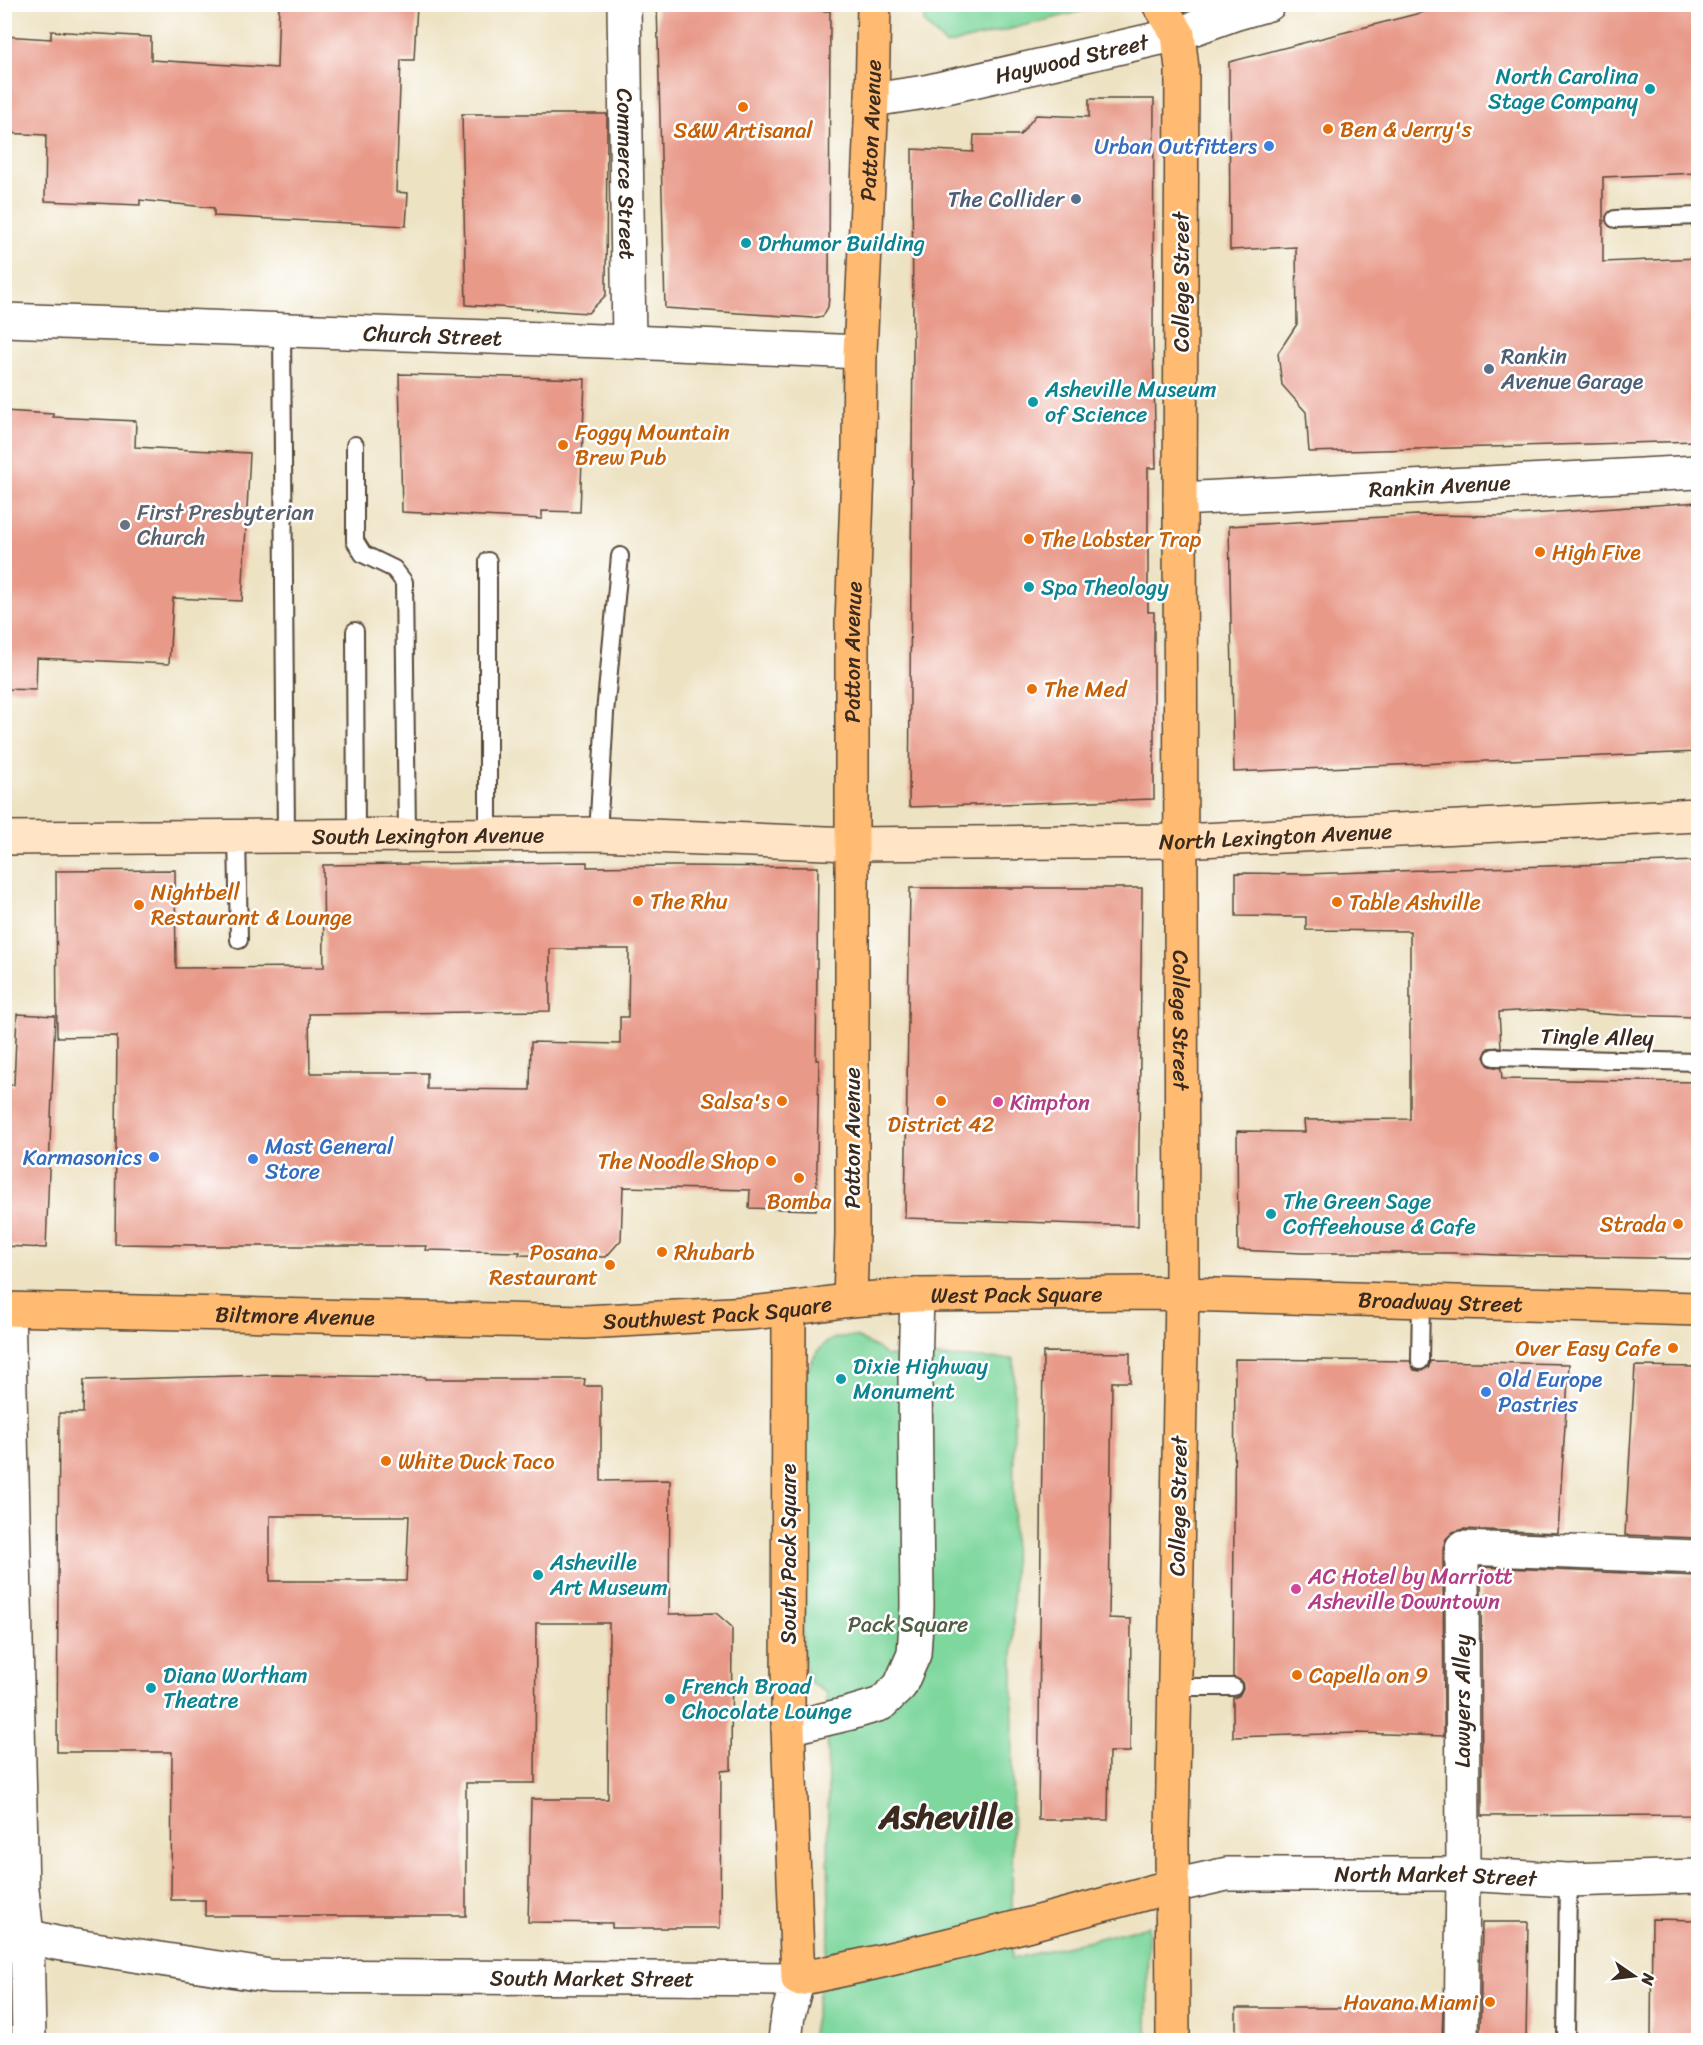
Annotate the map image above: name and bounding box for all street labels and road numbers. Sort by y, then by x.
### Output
street label: Haywood Street [991,22,1153,95]
street label: Patton Avenue [848,59,892,202]
street label: Commerce Street [606,88,647,260]
street label: College Street [1162,211,1201,352]
street label: Church Street [363,313,503,357]
street label: Rankin Avenue [1368,462,1512,509]
street label: Patton Avenue [833,580,873,723]
street label: North Lexington Avenue [1159,811,1393,861]
street label: South Lexington Avenue [311,815,545,855]
street label: College Street [1162,950,1201,1092]
street label: Tingle Alley [1540,1017,1655,1057]
street label: Patton Avenue [833,1067,872,1209]
street label: West Pack Square [930,1274,1103,1314]
street label: Broadway Street [1357,1280,1524,1323]
street label: Southwest Pack Square [602,1283,835,1340]
street label: Biltmore Avenue [215,1294,376,1337]
street label: College Street [1157,1434,1199,1576]
street label: South Pack Square [769,1463,808,1644]
street label: Lawyers Alley [1443,1634,1482,1768]
street label: North Market Street [1335,1855,1539,1898]
street label: South Market Street [490,1958,694,1998]

